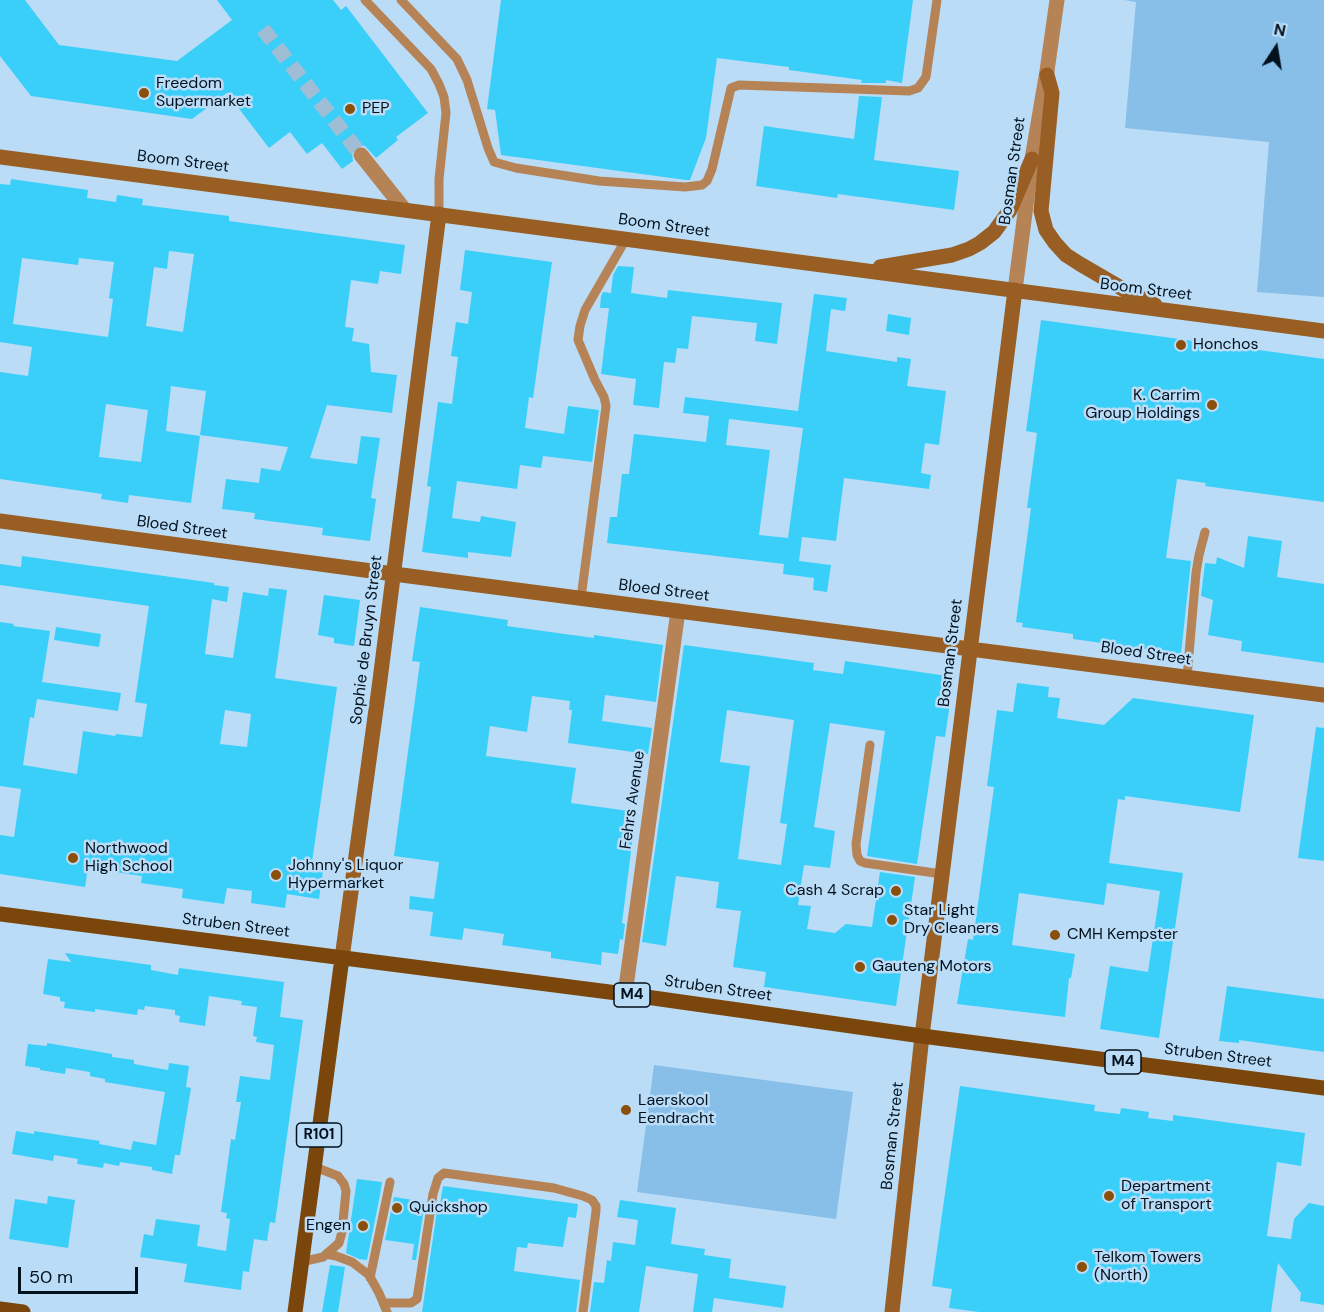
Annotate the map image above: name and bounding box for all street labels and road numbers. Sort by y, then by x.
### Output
street label: Bosman Street [996,116,1030,226]
street label: Boom Street [136,147,230,177]
street label: Boom Street [617,210,711,242]
street label: Boom Street [1099,275,1193,305]
street label: Bloed Street [135,512,229,544]
street label: Sophie de Bruyn Street [347,554,387,726]
street label: Bloed Street [617,576,711,606]
street label: Bosman Street [935,598,967,708]
street label: Bloed Street [1099,638,1193,670]
street label: Fehrs Avenue [617,750,649,850]
street label: Struben Street [181,910,291,942]
street label: Struben Street [663,972,773,1006]
road number: M4 [614,983,650,1007]
street label: Struben Street [1163,1040,1273,1072]
road number: M4 [1105,1050,1141,1074]
street label: Bosman Street [878,1081,908,1191]
road number: R101 [296,1123,342,1147]

